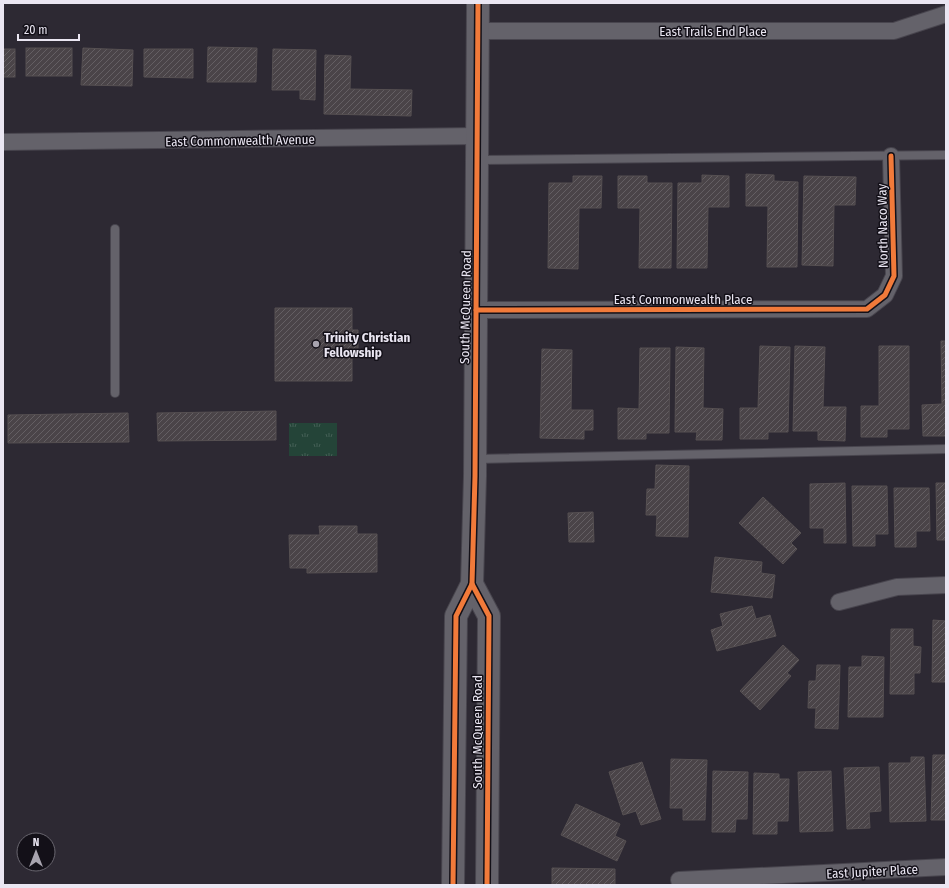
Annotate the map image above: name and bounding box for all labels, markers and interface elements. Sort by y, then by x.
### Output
scale bar [18,16,79,42]
text: 20 m [24,23,48,37]
street label: East Trails End Place [659,24,767,39]
street label: East Commonwealth Avenue [165,132,315,149]
street label: North Naco Way [874,184,891,268]
street label: South McQueen Road [457,250,474,364]
street label: East Commonwealth Place [614,292,752,307]
place label: Trinity Christian Fellowship [324,330,410,360]
marker: Trinity Christian Fellowship [311,339,321,349]
street label: South McQueen Road [470,675,485,789]
north arrow [16,832,56,872]
text: N [33,836,39,849]
street label: East Jupiter Place [826,862,918,881]

